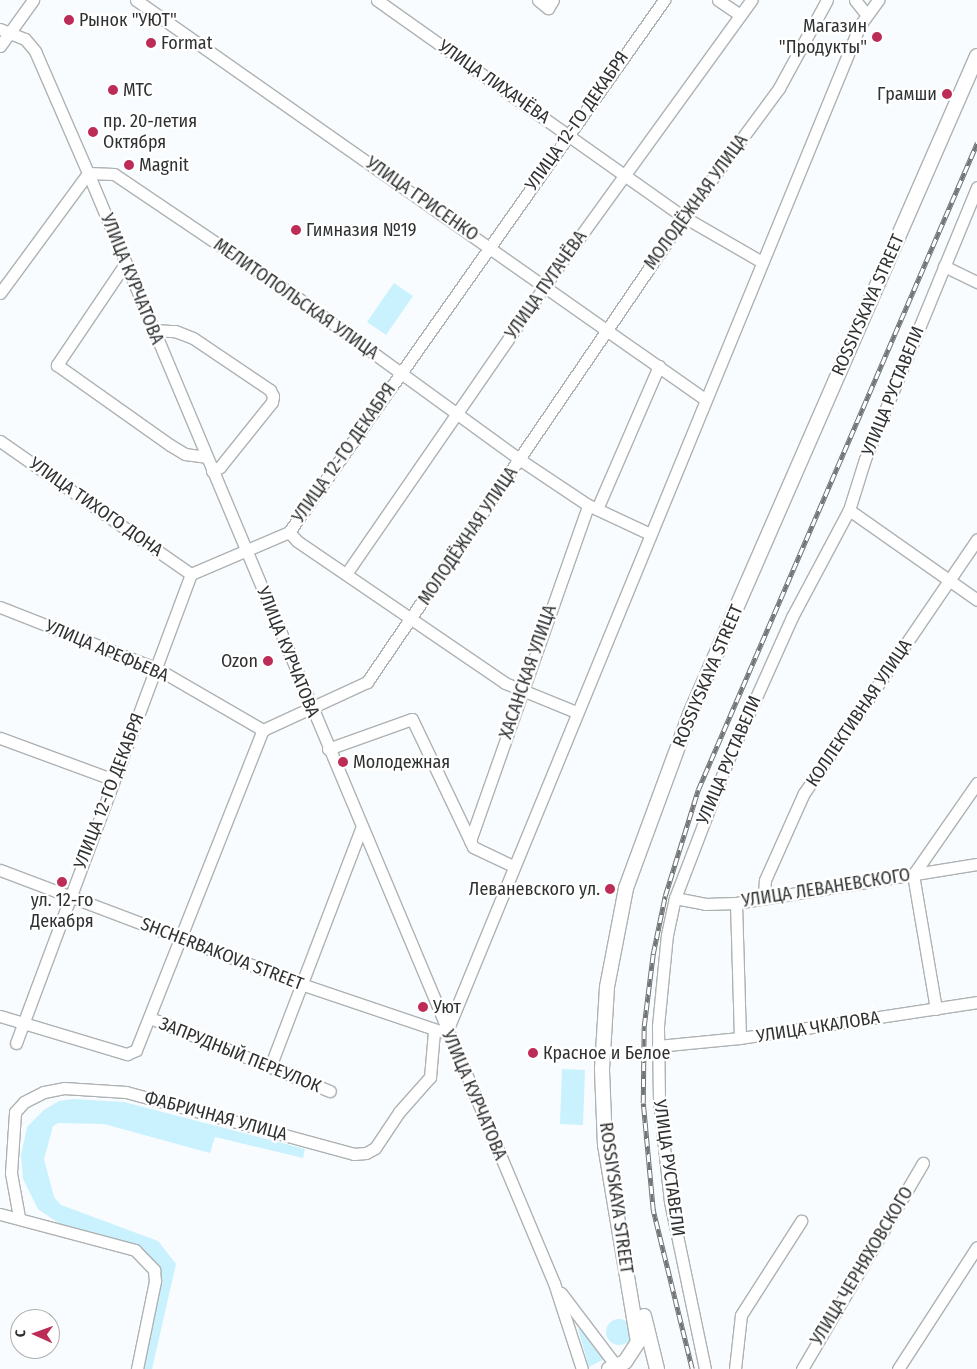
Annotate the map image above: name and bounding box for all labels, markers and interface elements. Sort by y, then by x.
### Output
place label: Рынок "УЮТ" [79,9,177,31]
marker: Рынок "УЮТ" [63,14,75,26]
place label: Магазин "Продукты" [779,16,867,58]
marker: Магазин "Продукты" [871,31,883,43]
place label: Format [161,32,213,54]
street label: УЛИЦА ЛИХАЧЁВА [434,36,554,128]
marker: Format [145,37,157,49]
street label: УЛИЦА 12-ГО ДЕКАБРЯ [521,47,633,195]
place label: МТС [123,79,152,101]
place label: Грамши [877,83,937,105]
marker: МТС [107,84,119,96]
marker: Грамши [941,88,953,100]
place label: пр. 20-летия Октября [103,111,197,154]
marker: пр. 20-летия Октября [87,126,99,138]
street label: МОЛОДЁЖНАЯ УЛИЦА [640,130,752,274]
street label: УЛИЦА ГРИСЕНКО [362,152,482,246]
place label: Magnit [139,154,189,176]
marker: Magnit [123,159,135,171]
street label: УЛИЦА КУРЧАТОВА [96,211,168,347]
place label: Гимназия №19 [306,219,417,241]
marker: Гимназия №19 [290,224,302,236]
street label: УЛИЦА ПУГАЧЁВА [501,227,591,343]
street label: ROSSIYSKAYA STREET [827,231,909,379]
street label: МЕЛИТОПОЛЬСКАЯ УЛИЦА [210,234,382,364]
street label: УЛИЦА РУСТАВЕЛИ [857,323,929,459]
street label: УЛИЦА 12-ГО ДЕКАБРЯ [288,379,400,527]
street label: УЛИЦА ТИХОГО ДОНА [25,453,167,561]
street label: МОЛОДЁЖНАЯ УЛИЦА [414,463,522,609]
street label: УЛИЦА КУРЧАТОВА [252,584,324,720]
street label: ХАСАНСКАЯ УЛИЦА [495,602,561,742]
street label: ROSSIYSKAYA STREET [668,602,748,750]
street label: УЛИЦА АРЕФЬЕВА [42,615,172,687]
street label: КОЛЛЕКТИВНАЯ УЛИЦА [802,635,916,791]
place label: Ozon [221,650,258,672]
marker: Ozon [262,655,274,667]
street label: УЛИЦА РУСТАВЕЛИ [692,692,766,828]
street label: УЛИЦА 12-ГО ДЕКАБРЯ [69,710,149,872]
place label: Молодежная [353,751,450,773]
marker: Молодежная [337,756,349,768]
street label: УЛИЦА ЛЕВАНЕВСКОГО [740,864,912,912]
marker: ул. 12-го Декабря [56,876,68,888]
place label: Леваневского ул. [469,878,600,900]
marker: Леваневского ул. [604,883,616,895]
place label: ул. 12-го Декабря [30,890,94,932]
street label: SHCHERBAKOVA STREET [138,913,306,995]
place label: Уют [433,996,461,1018]
marker: Уют [417,1001,429,1013]
street label: УЛИЦА ЧКАЛОВА [755,1007,881,1047]
street label: ЗАПРУДНЫЙ ПЕРЕУЛОК [156,1013,324,1097]
street label: УЛИЦА КУРЧАТОВА [437,1027,511,1163]
place label: Красное и Белое [543,1042,670,1064]
marker: Красное и Белое [527,1047,539,1059]
street label: ФАБРИЧНАЯ УЛИЦА [142,1087,290,1145]
street label: УЛИЦА РУСТАВЕЛИ [649,1098,689,1238]
street label: ROSSIYSKAYA STREET [595,1121,637,1275]
street label: УЛИЦА ЧЕРНЯХОВСКОГО [806,1183,918,1349]
north arrow [10,1309,60,1359]
text: С [12,1330,29,1337]

